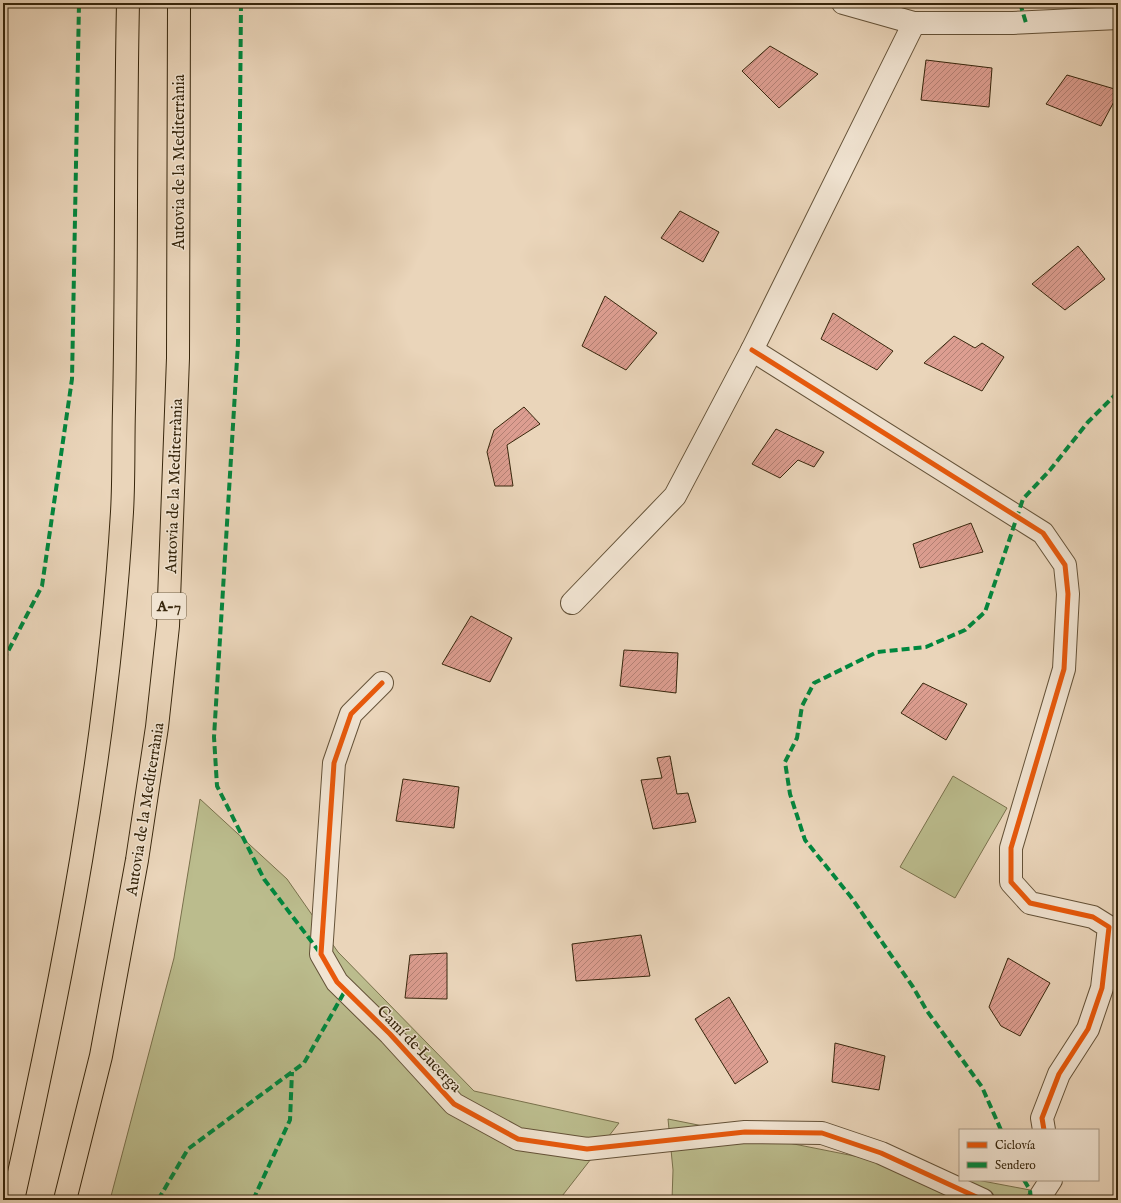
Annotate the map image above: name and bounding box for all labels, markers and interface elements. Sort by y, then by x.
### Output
street label: Autovia de la Mediterrània [170,74,190,251]
street label: Autovia de la Mediterrània [162,398,188,575]
road number: A-7 [152,593,186,619]
street label: Autovia de la Mediterrània [122,721,170,898]
street label: Camí de Lucerga [372,1002,465,1097]
legend [959,1129,1099,1181]
text: Ciclovía [995,1138,1036,1153]
text: Sendero [995,1158,1036,1173]

